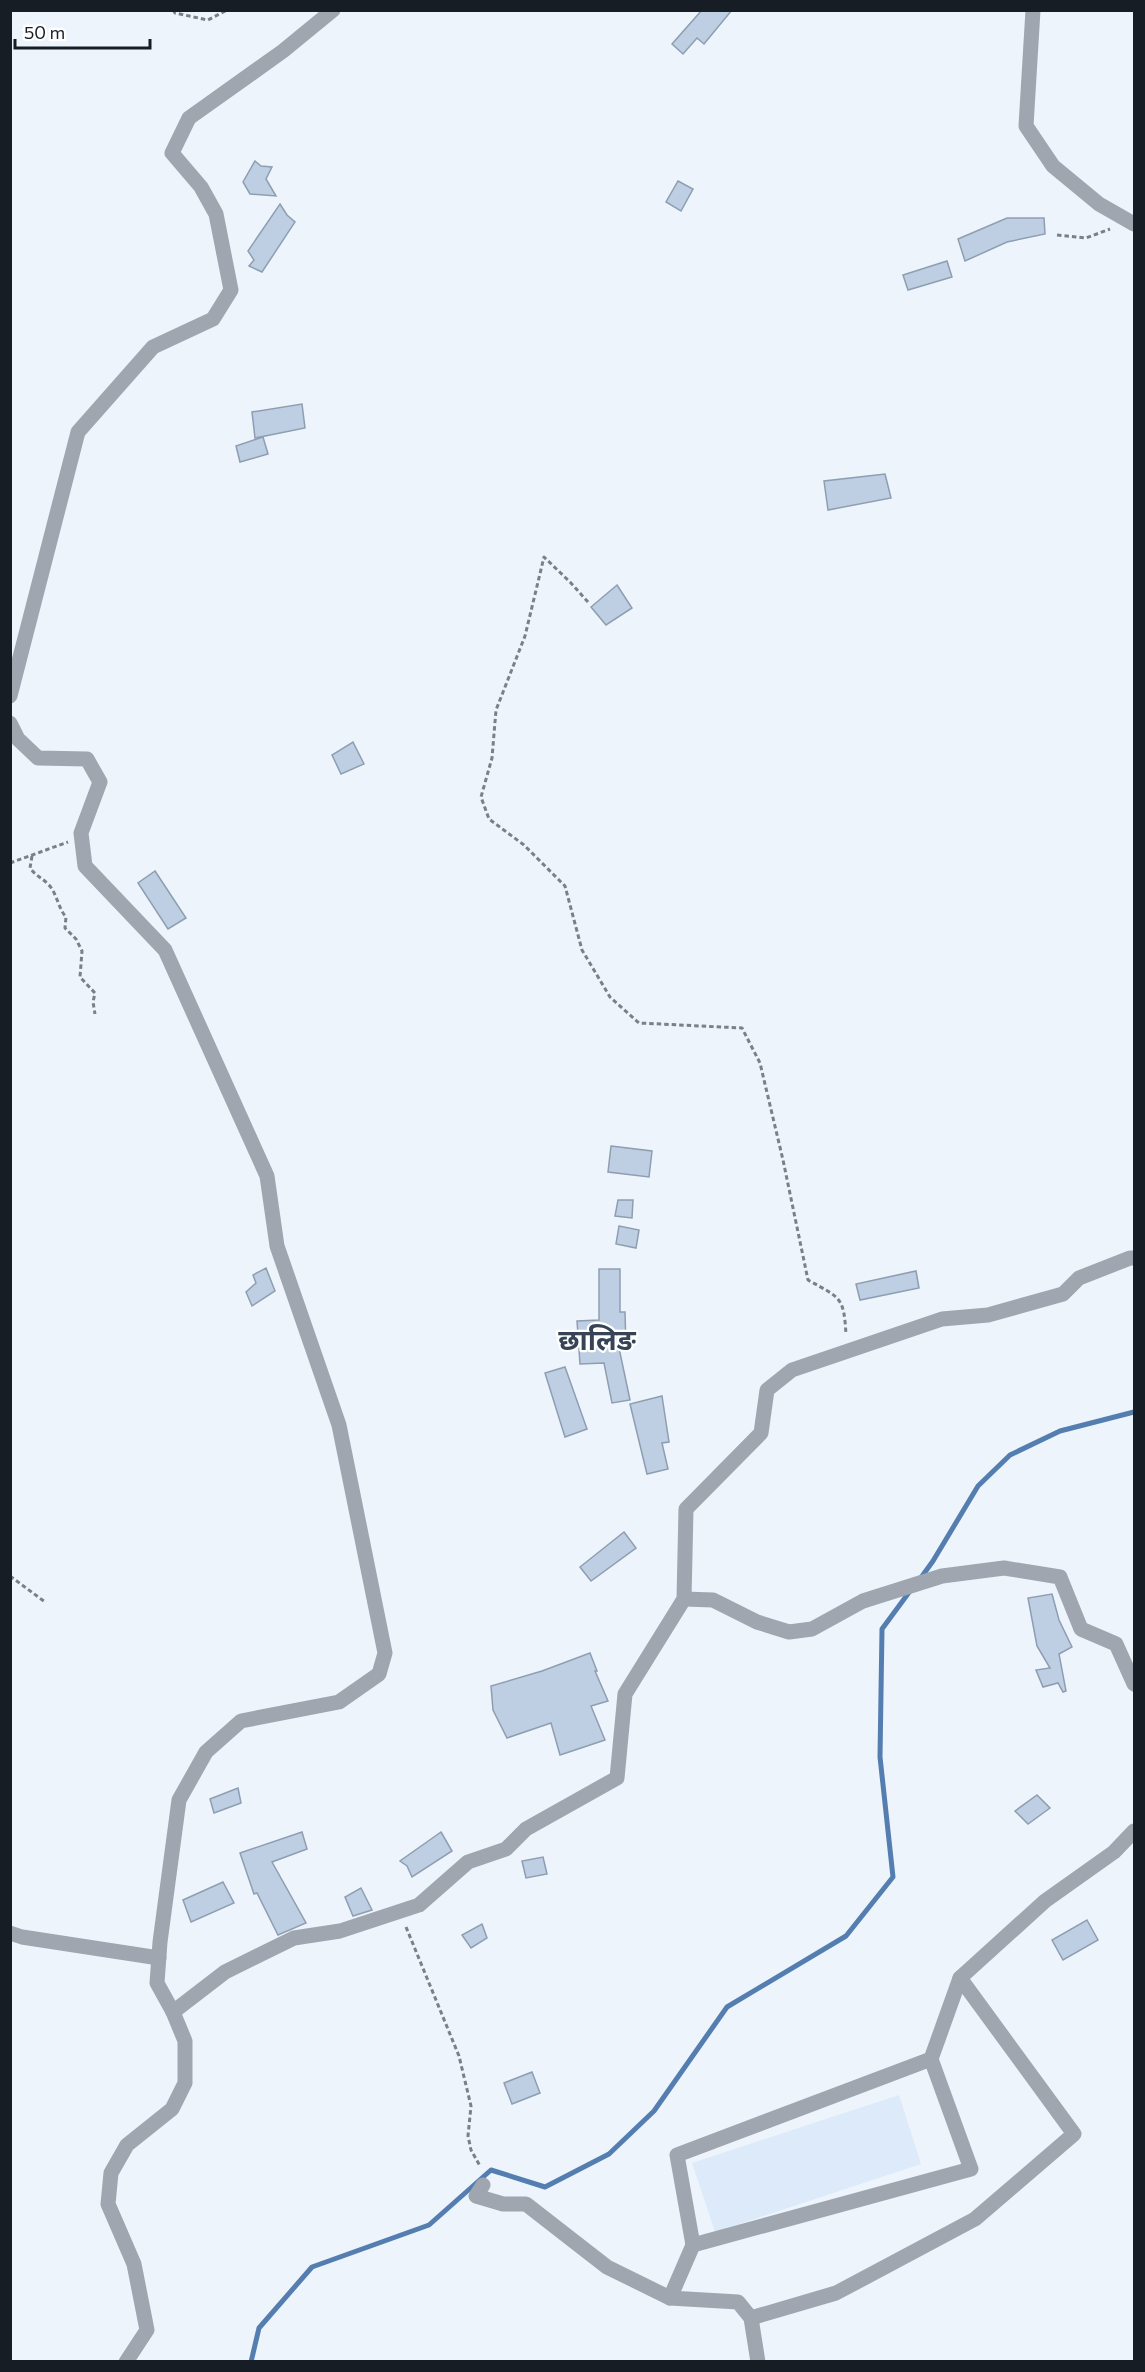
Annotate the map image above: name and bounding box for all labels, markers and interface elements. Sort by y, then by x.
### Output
scale bar [15,12,150,50]
text: 50 m [24,21,65,43]
district label: छालिङ [558,1322,637,1356]

